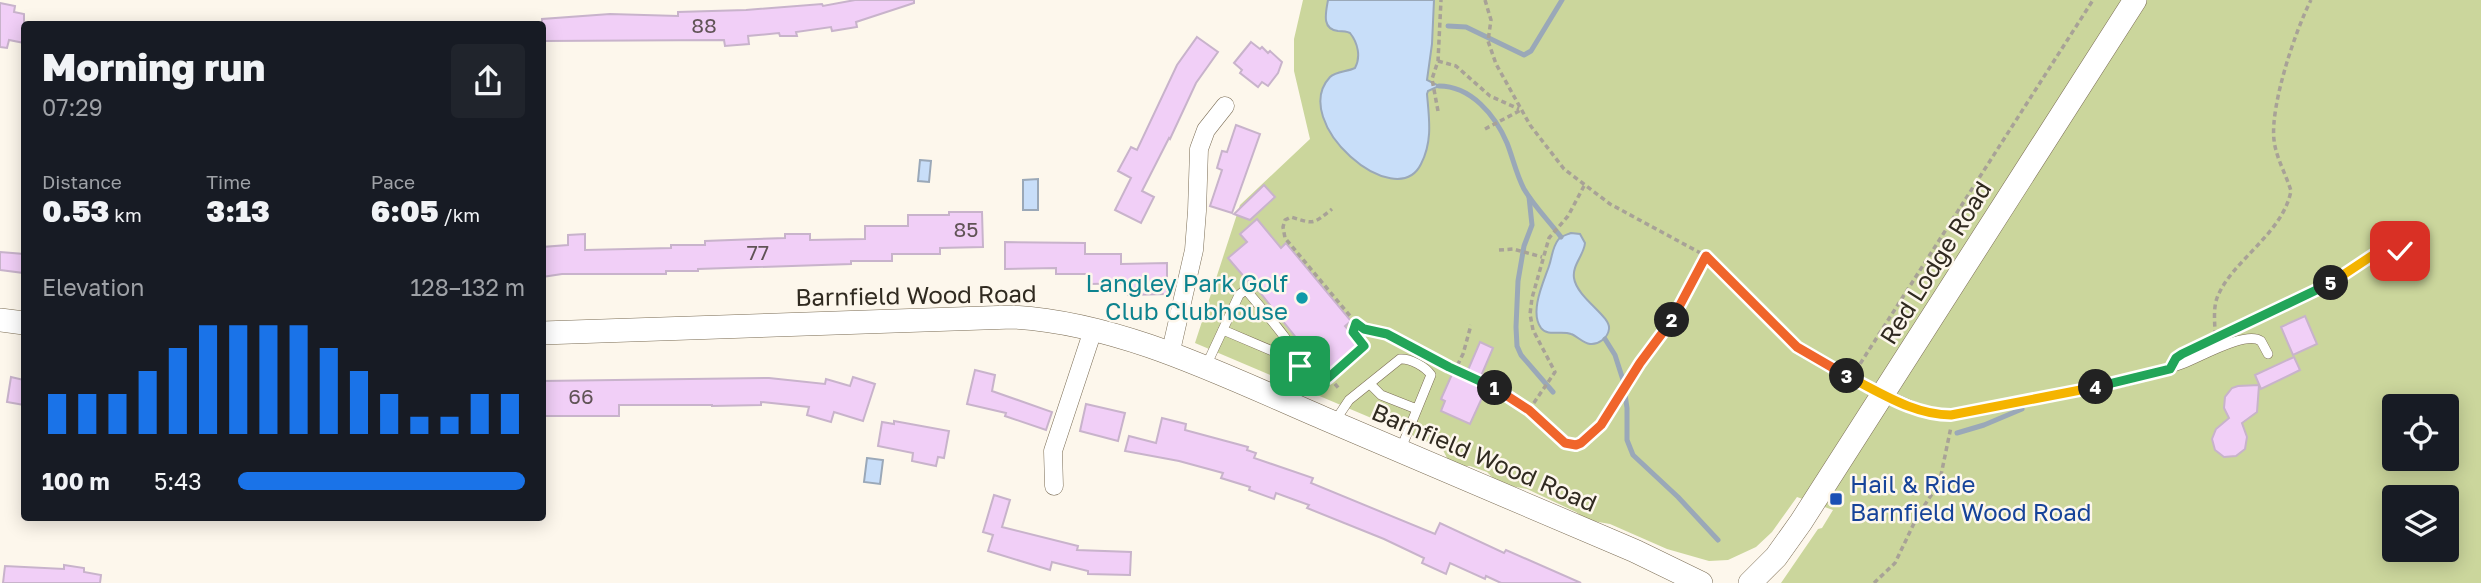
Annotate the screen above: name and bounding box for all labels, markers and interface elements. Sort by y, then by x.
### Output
house number: 88 [691,12,717,38]
text: Morning run [42,44,265,89]
button: share [451,44,525,118]
text: 07:29 [42,93,103,121]
text: Distance [42,170,122,193]
text: Time [206,170,251,193]
text: Pace [371,170,415,193]
street label: Red Lodge Road [1873,175,1997,349]
text: 0.53 [42,193,110,229]
text: 3:13 [206,193,270,229]
text: 6:05 [371,193,439,229]
text: km [110,203,142,226]
text: /km [439,203,480,226]
house number: 85 [954,216,979,242]
pin [2370,221,2430,281]
icon: check [2381,232,2419,270]
house number: 77 [747,239,769,265]
pin: 5 [2314,266,2348,300]
place label: Langley Park Golf Club Clubhouse [1085,268,1288,325]
text: 5 [2325,271,2336,294]
text: Elevation [42,273,144,301]
text: 128–132 m [410,273,525,301]
street label: Barnfield Wood Road [795,278,1037,311]
marker: Langley Park Golf Club Clubhouse [1294,290,1310,306]
pin: 2 [1654,302,1690,338]
text: 2 [1666,308,1677,331]
pin [1270,336,1330,396]
icon: arrive [1281,347,1319,385]
pin: 3 [1829,358,1864,394]
text: 3 [1841,364,1852,387]
pin: 1 [1478,370,1512,406]
pin: 4 [2078,370,2114,404]
text: 4 [2090,375,2101,398]
text: 1 [1490,376,1499,399]
house number: 66 [568,383,594,409]
map controls [2382,394,2459,562]
button: locate [2382,394,2459,471]
street label: Barnfield Wood Road [1368,396,1601,517]
text: 100 m [42,467,110,495]
text: 5:43 [154,467,202,495]
place label: Hail & Ride Barnfield Wood Road [1850,469,2092,526]
button: layers [2382,485,2459,562]
marker: Hail & Ride Barnfield Wood Road [1828,491,1844,507]

